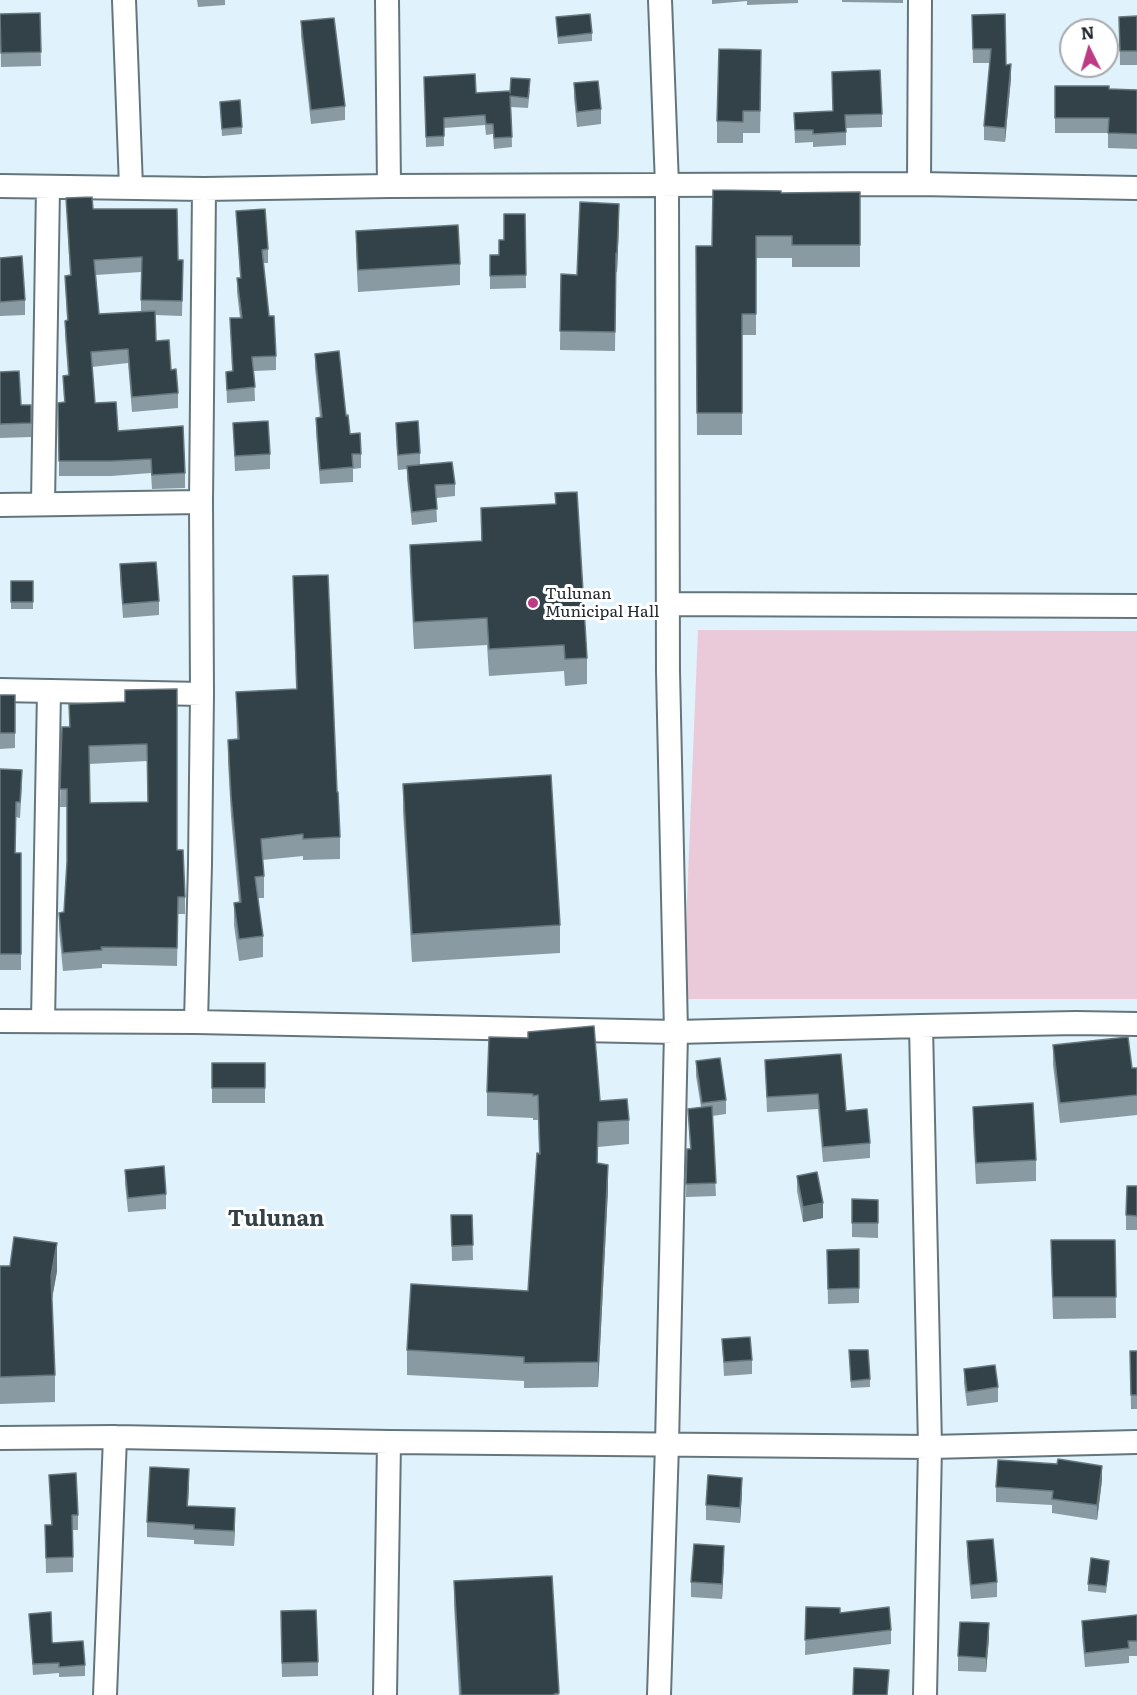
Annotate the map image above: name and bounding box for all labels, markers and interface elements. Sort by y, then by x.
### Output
north arrow [1059,18,1119,78]
text: N [1080,20,1095,45]
place label: Tulunan Municipal Hall [545,584,659,622]
marker: Tulunan Municipal Hall [526,596,540,610]
district label: Tulunan [228,1207,324,1233]

